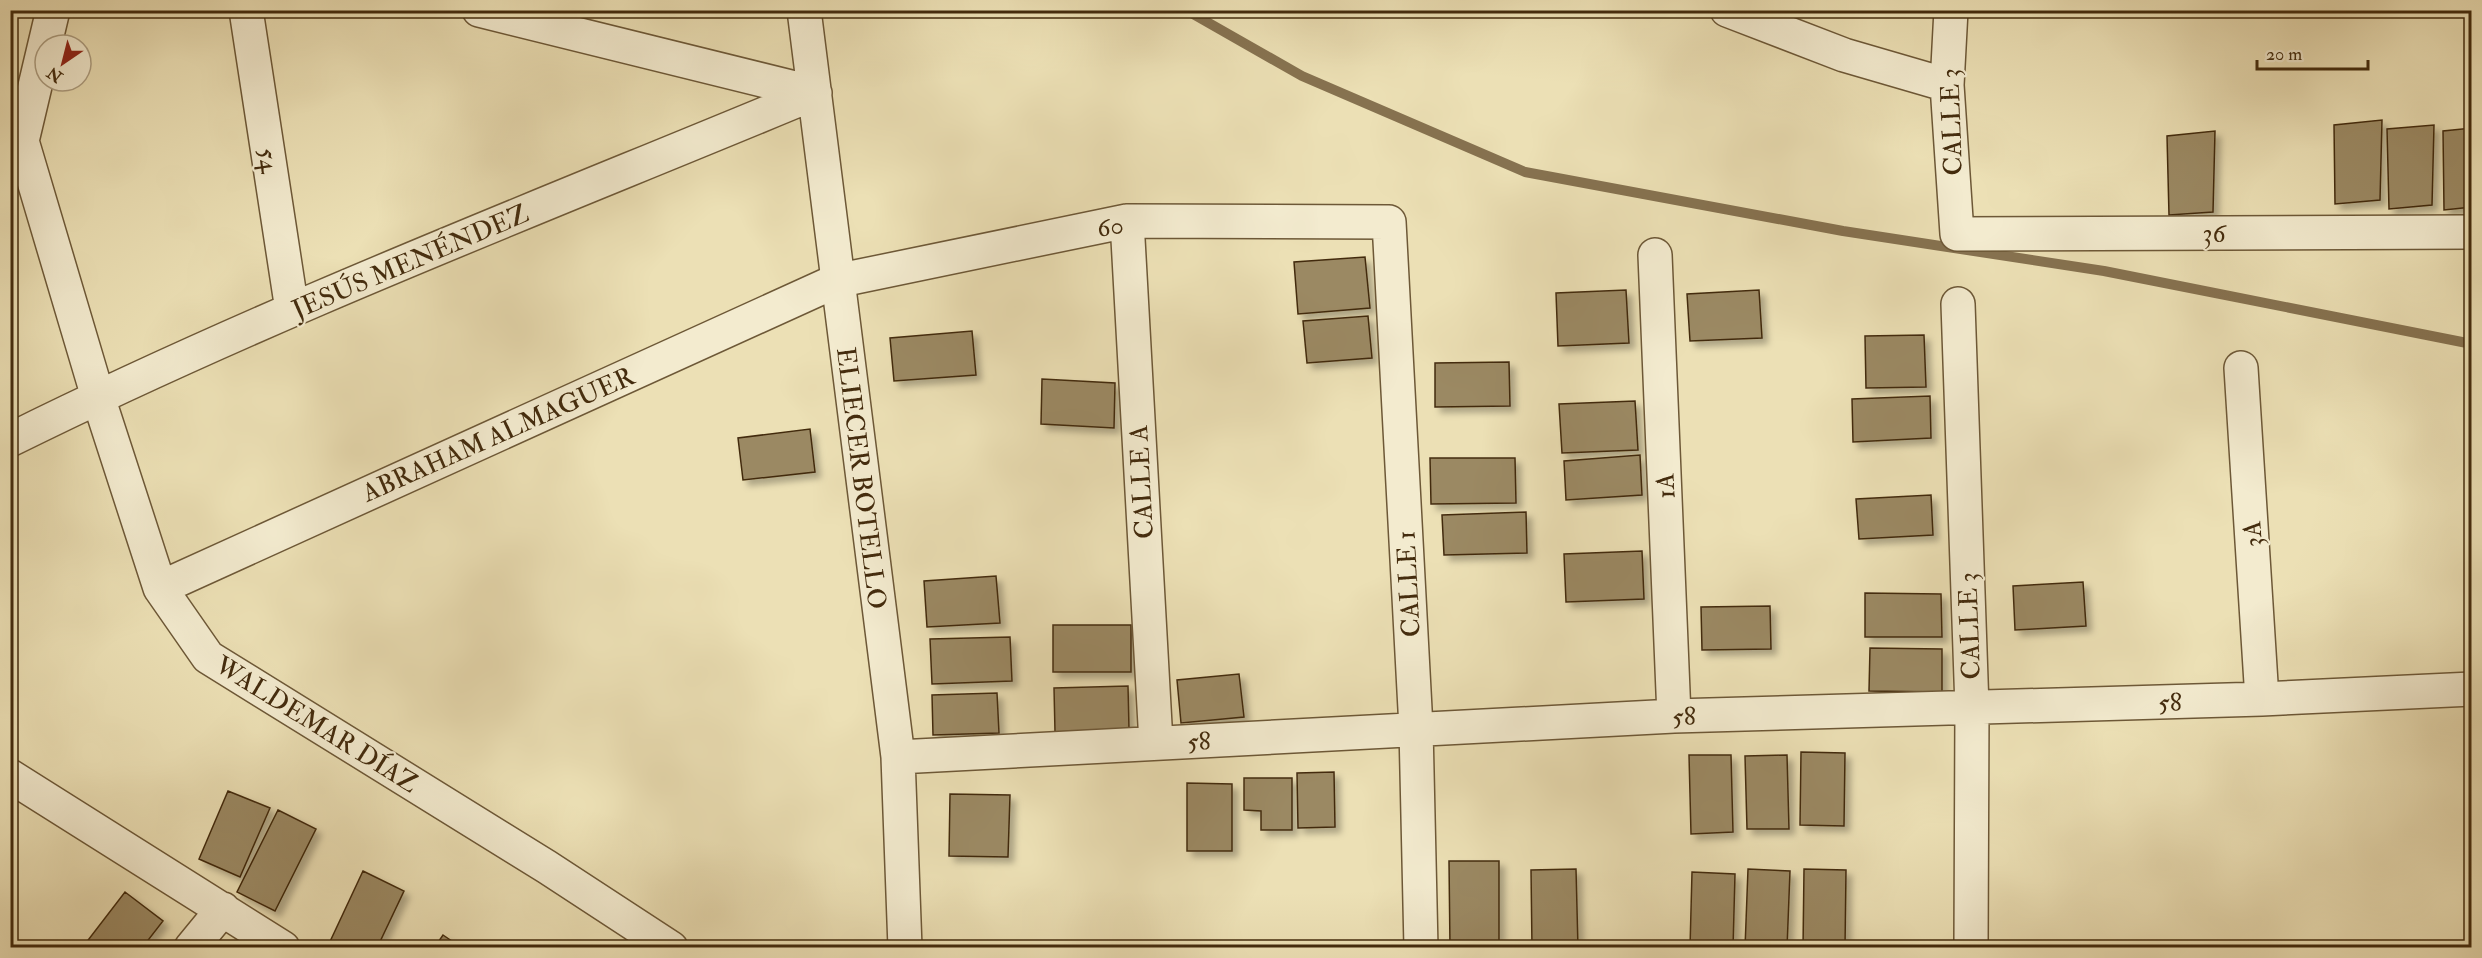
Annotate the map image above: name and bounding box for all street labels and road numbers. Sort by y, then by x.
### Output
street label: CALLE 3 [1934,68,1970,176]
street label: 54 [250,145,286,176]
street label: JESÚS MENÉNDEZ [286,196,533,327]
street label: 60 [1094,209,1126,245]
street label: 36 [2202,218,2227,250]
street label: ELIECER BOTELLO [829,345,893,611]
street label: ABRAHAM ALMAGUER [356,360,641,510]
street label: CALLE A [1123,424,1161,540]
street label: 1A [1650,472,1682,499]
street label: 3A [2236,519,2270,548]
street label: CALLE 1 [1390,530,1428,638]
street label: CALLE 3 [1952,572,1988,680]
street label: WALDEMAR DÍAZ [208,647,425,800]
street label: 58 [2158,687,2182,719]
street label: 58 [1672,701,1696,733]
street label: 58 [1186,725,1212,759]

